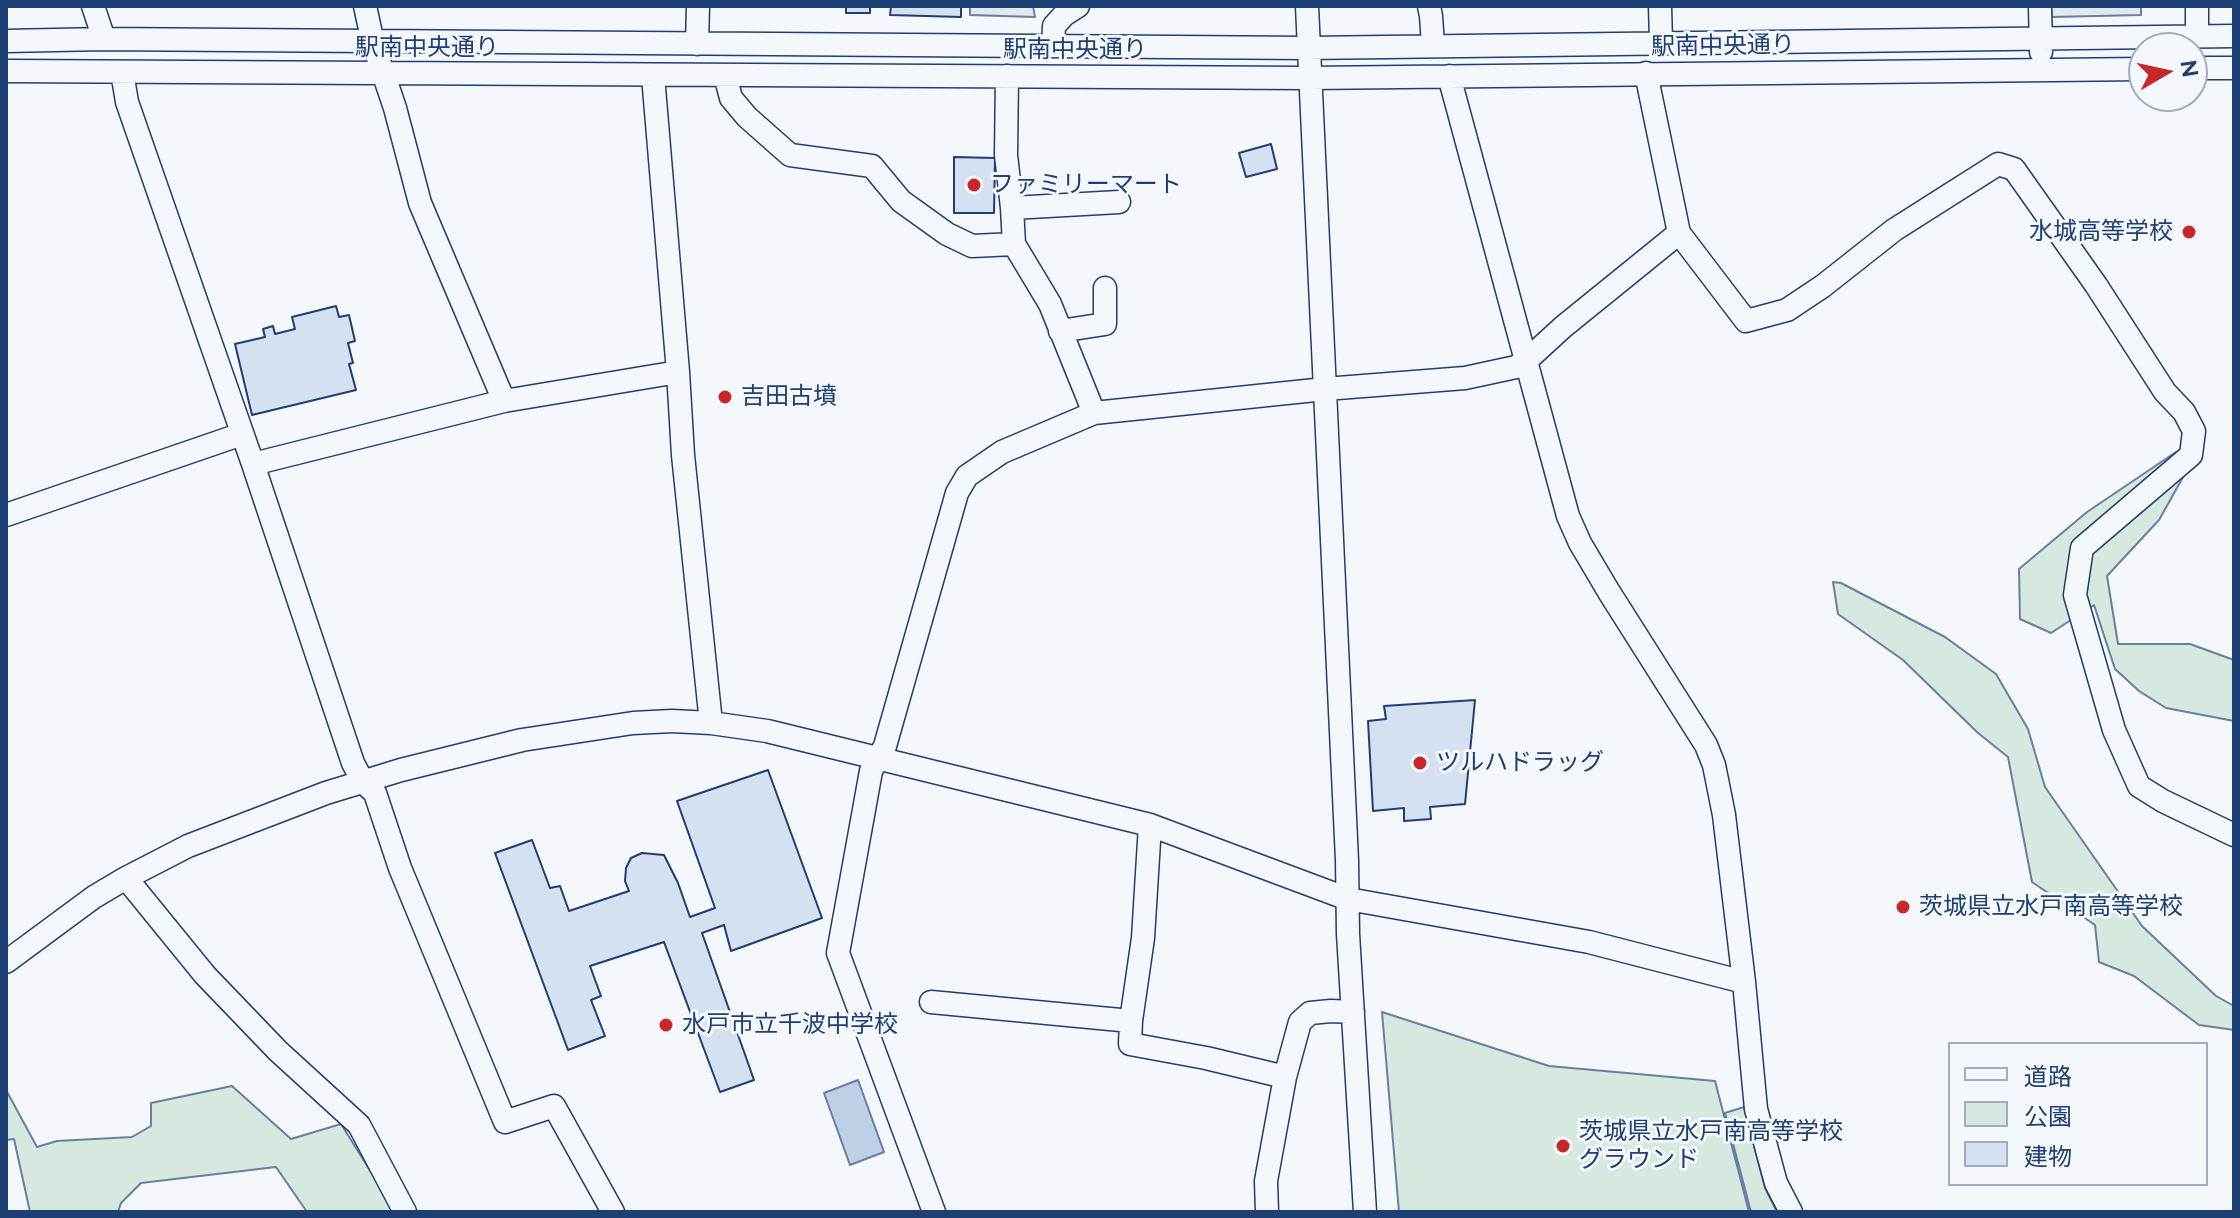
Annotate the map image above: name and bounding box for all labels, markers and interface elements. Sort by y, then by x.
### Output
street label: 駅南中央通り [1651,30,1795,62]
north arrow [2128,32,2208,112]
street label: 駅南中央通り [355,34,499,62]
street label: 駅南中央通り [1003,36,1147,64]
text: N [2176,58,2204,79]
place label: ファミリーマート [990,171,1182,199]
marker: ファミリーマート [965,176,983,194]
place label: 水城高等学校 [2029,218,2173,246]
marker: 水城高等学校 [2180,223,2198,241]
place label: 吉田古墳 [741,383,837,411]
marker: 吉田古墳 [716,388,734,406]
place label: ツルハドラッグ [1436,749,1604,777]
marker: ツルハドラッグ [1411,754,1429,772]
place label: 茨城県立水戸南高等学校 [1919,893,2183,921]
marker: 茨城県立水戸南高等学校 [1894,898,1912,916]
place label: 水戸市立千波中学校 [682,1011,898,1039]
marker: 水戸市立千波中学校 [657,1016,675,1034]
legend [1948,1042,2208,1186]
text: 道路 [2024,1062,2072,1091]
text: 公園 [2024,1102,2072,1131]
place label: 茨城県立水戸南高等学校 グラウンド [1579,1118,1843,1174]
marker: 茨城県立水戸南高等学校 グラウンド [1554,1137,1572,1155]
text: 建物 [2024,1142,2072,1171]

